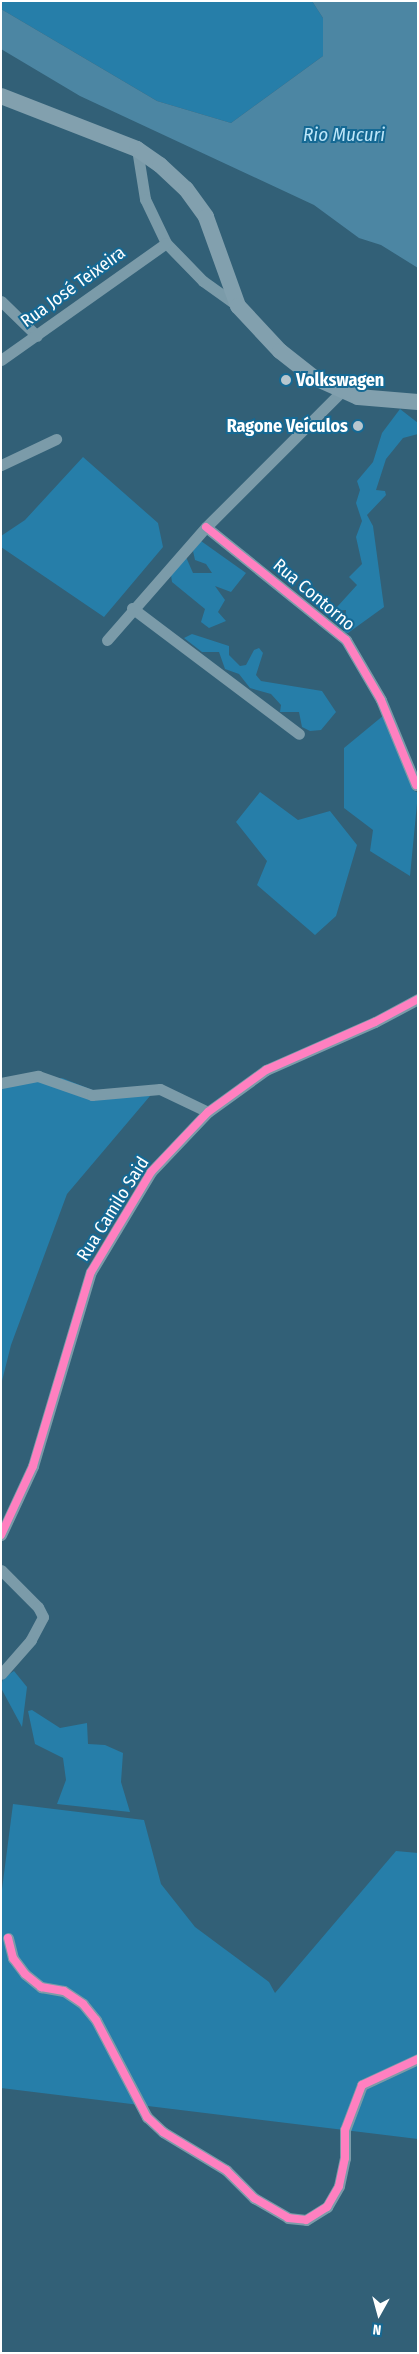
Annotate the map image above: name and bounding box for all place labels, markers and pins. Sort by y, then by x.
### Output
place label: Volkswagen [296,369,384,391]
marker: Volkswagen [280,374,292,386]
place label: Ragone Veículos [227,415,348,437]
marker: Ragone Veículos [352,420,364,432]

